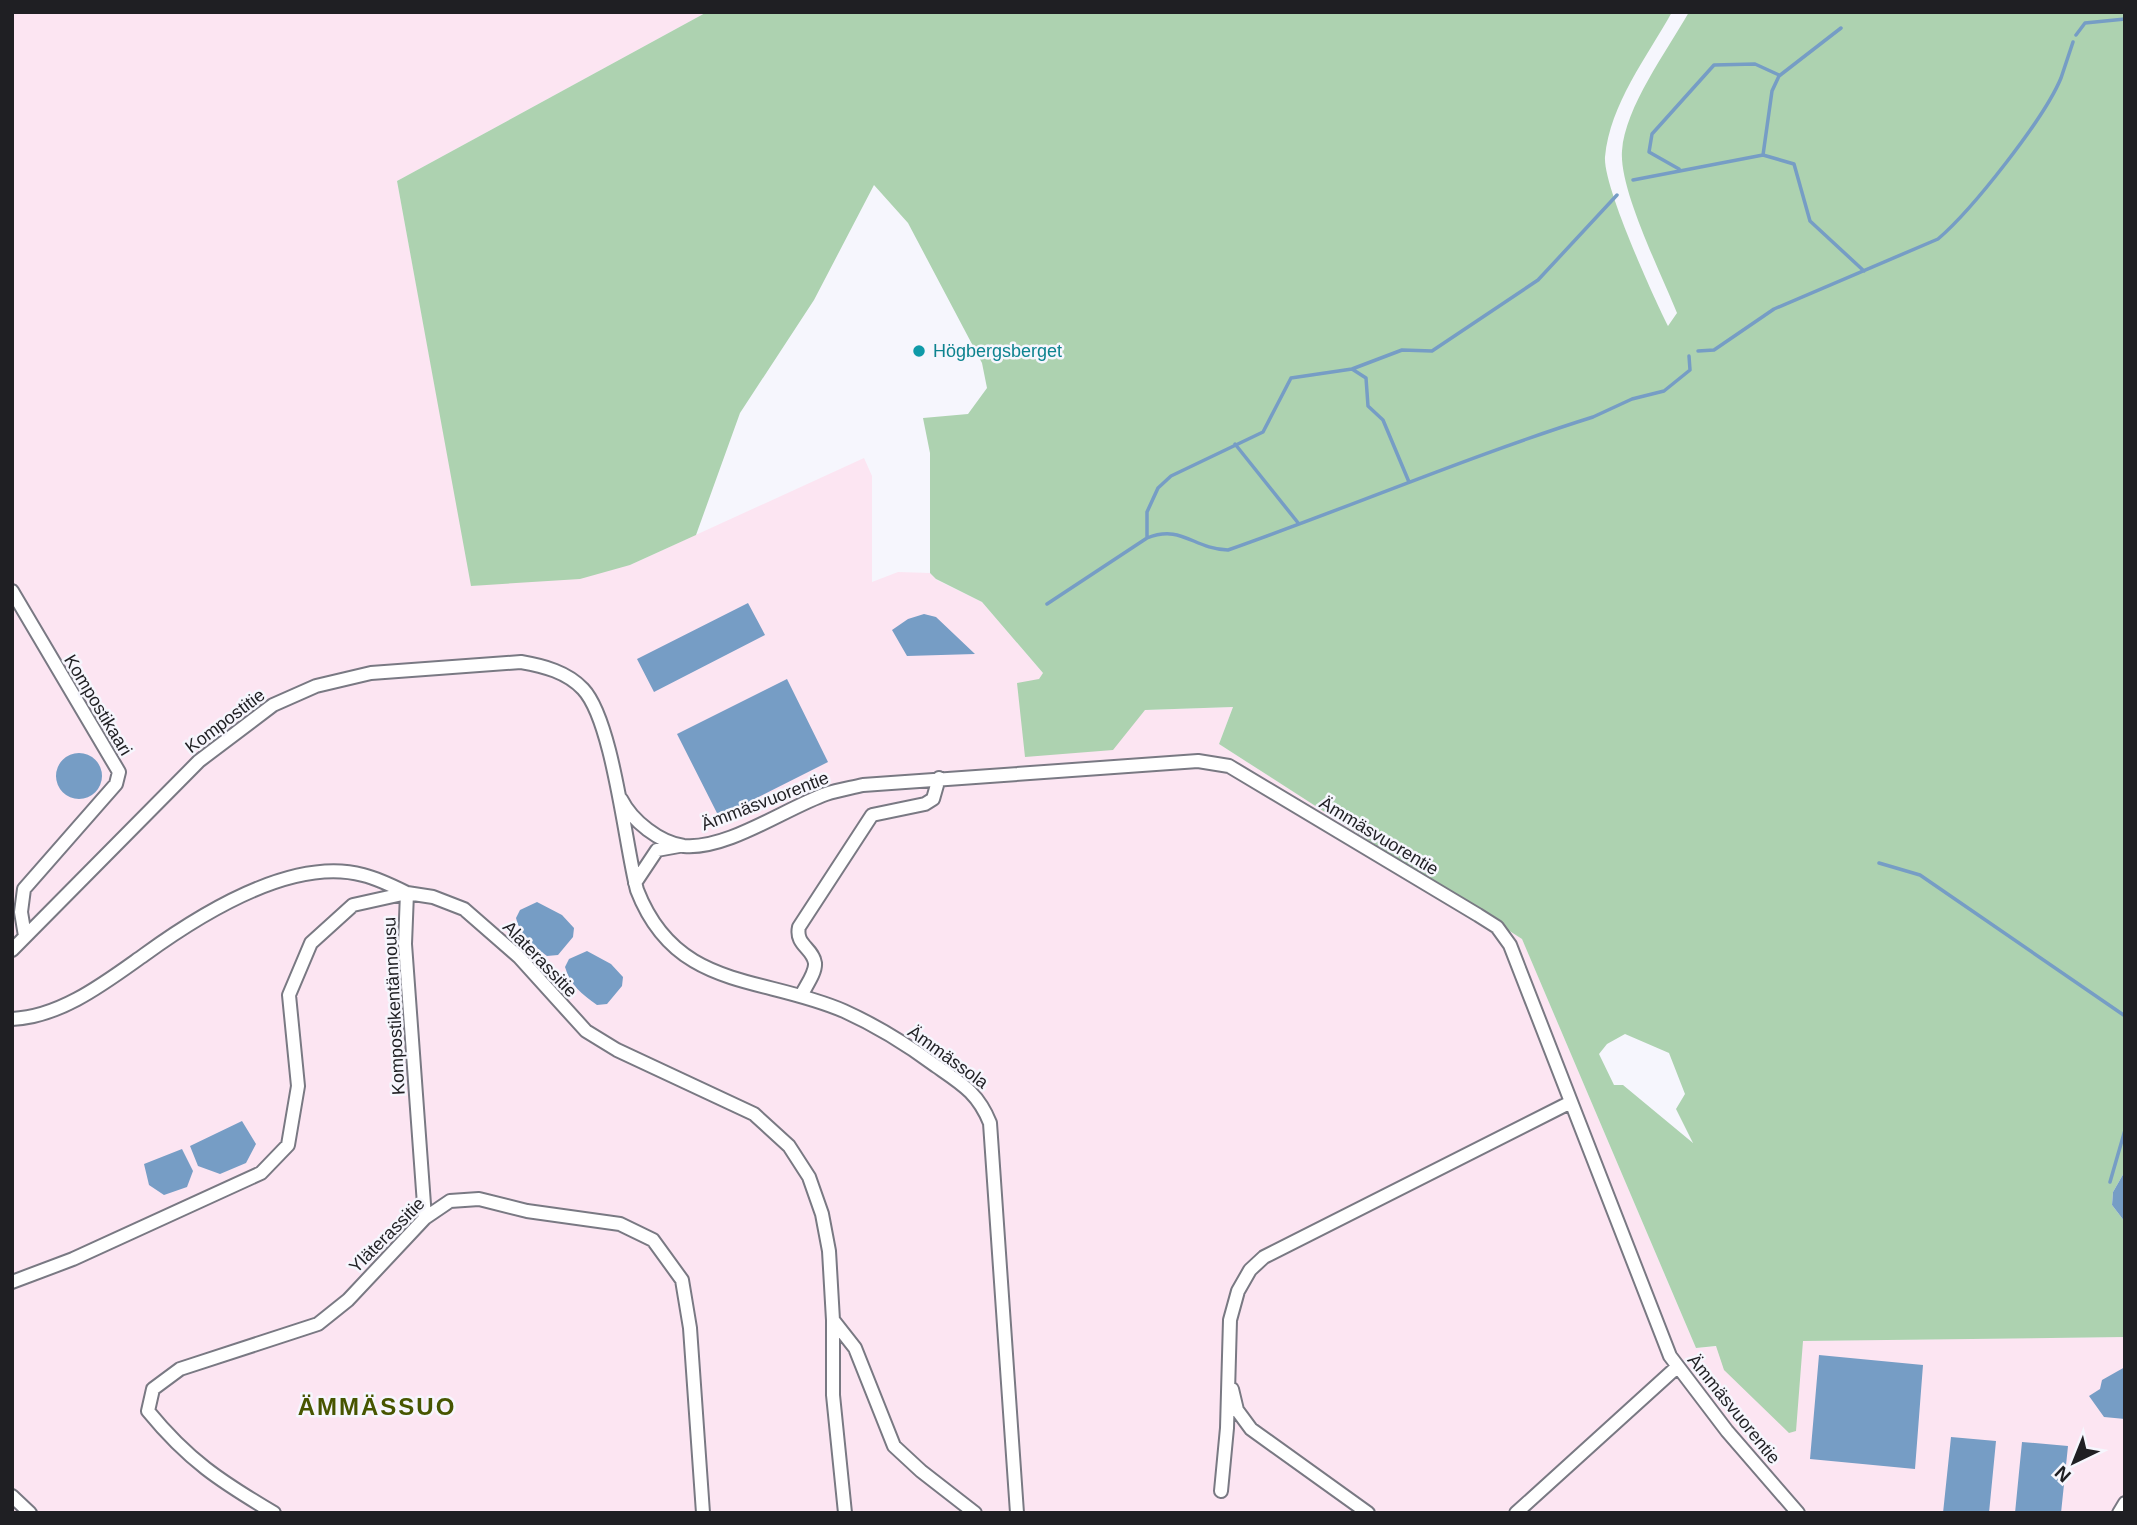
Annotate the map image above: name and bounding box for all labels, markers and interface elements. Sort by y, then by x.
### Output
place label: Högbergsberget [933,341,1062,361]
marker: Högbergsberget [911,343,927,359]
street label: Kompostikaari [60,651,136,759]
street label: Kompostitie [181,685,269,757]
street label: Ämmäsvuorentie [698,767,832,835]
street label: Ämmäsvuorentie [1316,793,1442,879]
street label: Kompostikentännousu [379,917,409,1095]
street label: Alaterassitie [499,917,581,1001]
street label: Ämmässola [904,1021,993,1093]
street label: Yläterassitie [345,1193,429,1277]
street label: Ämmäsvuorentie [1684,1350,1784,1468]
district label: ÄMMÄSSUO [298,1393,456,1420]
north arrow [2039,1427,2109,1497]
text: N [2051,1462,2075,1486]

